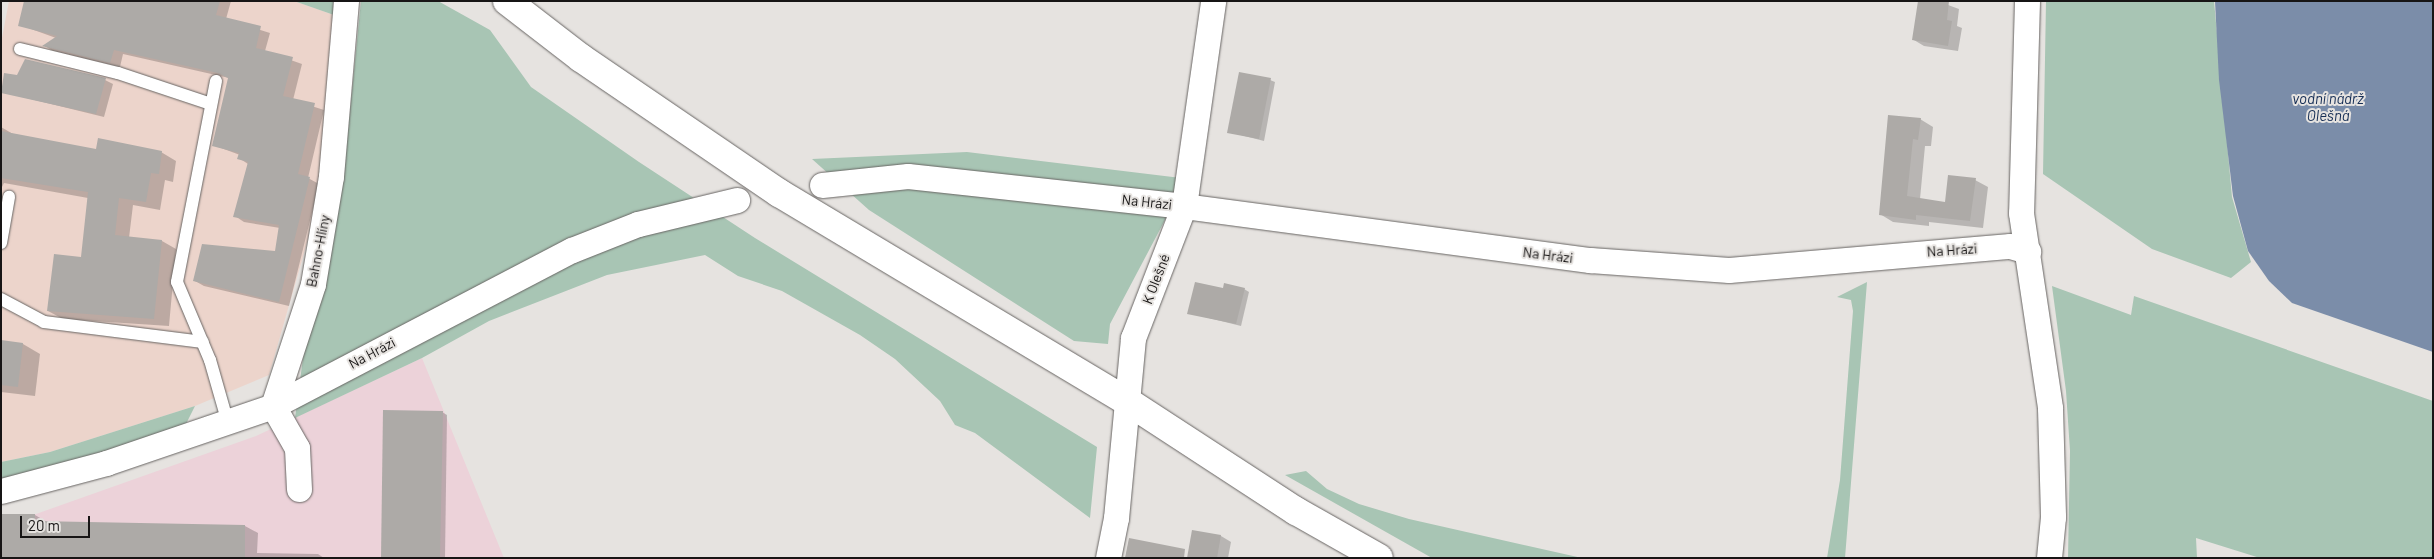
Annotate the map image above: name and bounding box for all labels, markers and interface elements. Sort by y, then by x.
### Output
water label: vodní nádrž Olešná [2292,89,2364,124]
street label: Na Hrázi [1121,191,1173,213]
street label: Bahno-Hlíny [303,213,333,289]
street label: Na Hrázi [1926,240,1978,260]
street label: Na Hrázi [1522,244,1574,266]
street label: K Olešné [1139,252,1173,306]
street label: Na Hrázi [346,334,398,372]
scale bar [22,506,92,538]
text: 20 m [28,516,60,534]

